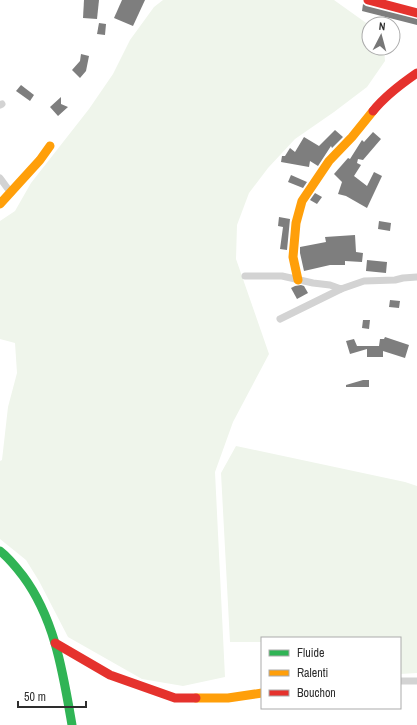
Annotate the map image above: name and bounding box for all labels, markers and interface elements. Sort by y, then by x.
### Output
north arrow [361,16,401,56]
text: N [378,19,386,33]
legend [261,637,401,709]
text: Fluide [297,645,324,661]
text: Ralenti [297,665,328,681]
scale bar [18,683,86,709]
text: Bouchon [297,685,336,701]
text: 50 m [24,689,46,705]

